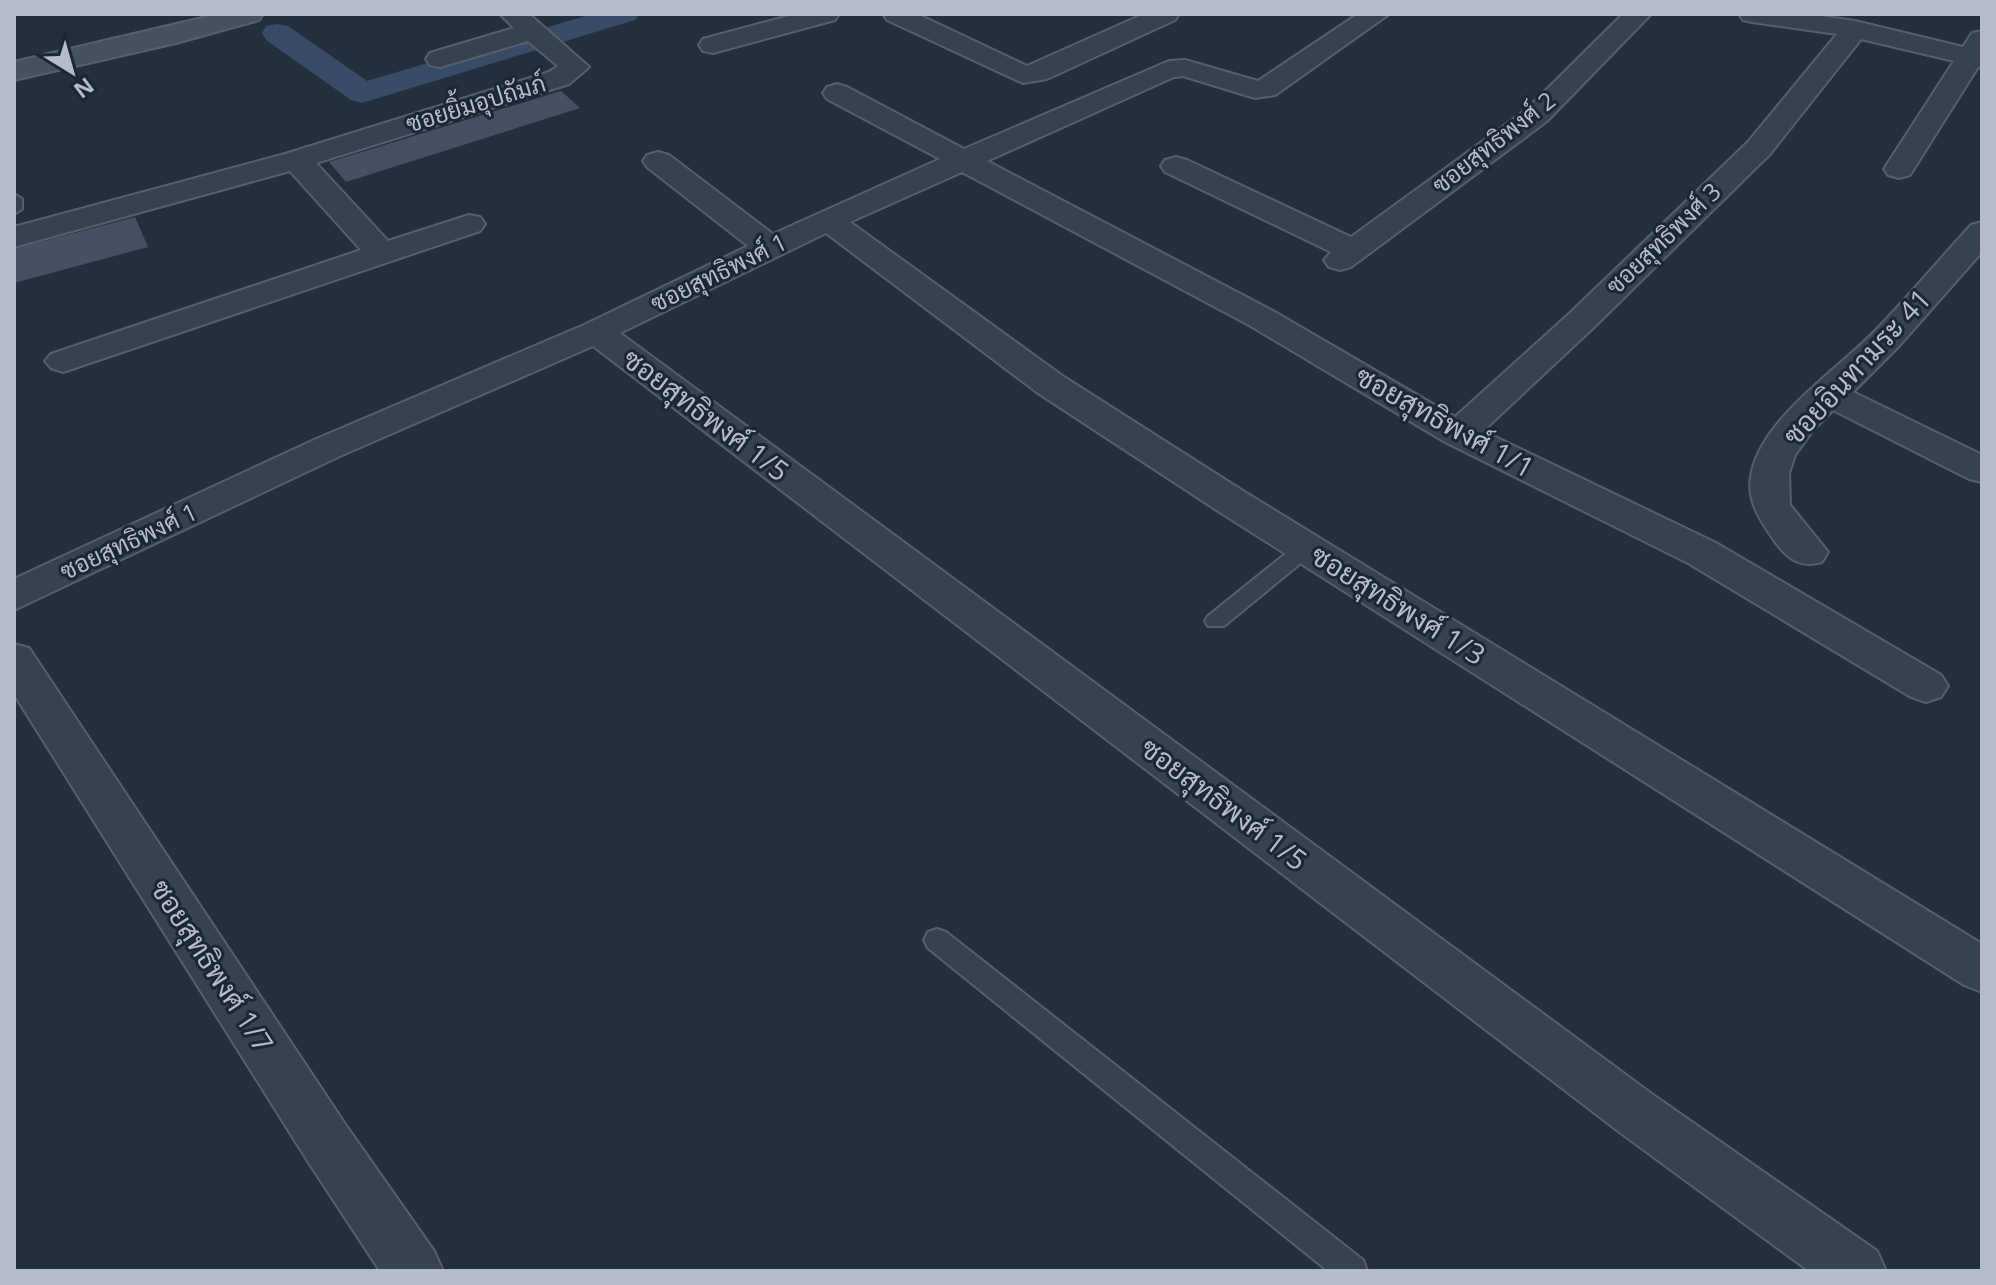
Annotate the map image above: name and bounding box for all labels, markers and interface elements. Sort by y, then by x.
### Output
north arrow [32,32,112,112]
street label: ซอยยิ้มอุปถัมภ์ [401,63,550,140]
text: N [68,71,101,106]
street label: ซอยสุทธิพงศ์ 2 [1425,83,1562,201]
street label: ซอยสุทธิพงศ์ 3 [1598,175,1728,302]
street label: ซอยสุทธิพงศ์ 1 [645,224,792,320]
street label: ซอยอินทามระ 41 [1774,280,1939,453]
street label: ซอยสุทธิพงศ์ 1/5 [615,339,797,491]
street label: ซอยสุทธิพงศ์ 1/1 [1348,356,1542,488]
street label: ซอยสุทธิพงศ์ 1 [54,494,203,588]
street label: ซอยสุทธิพงศ์ 1/3 [1303,535,1493,675]
street label: ซอยสุทธิพงศ์ 1/5 [1133,728,1315,880]
street label: ซอยสุทธิพงศ์ 1/7 [141,872,283,1060]

